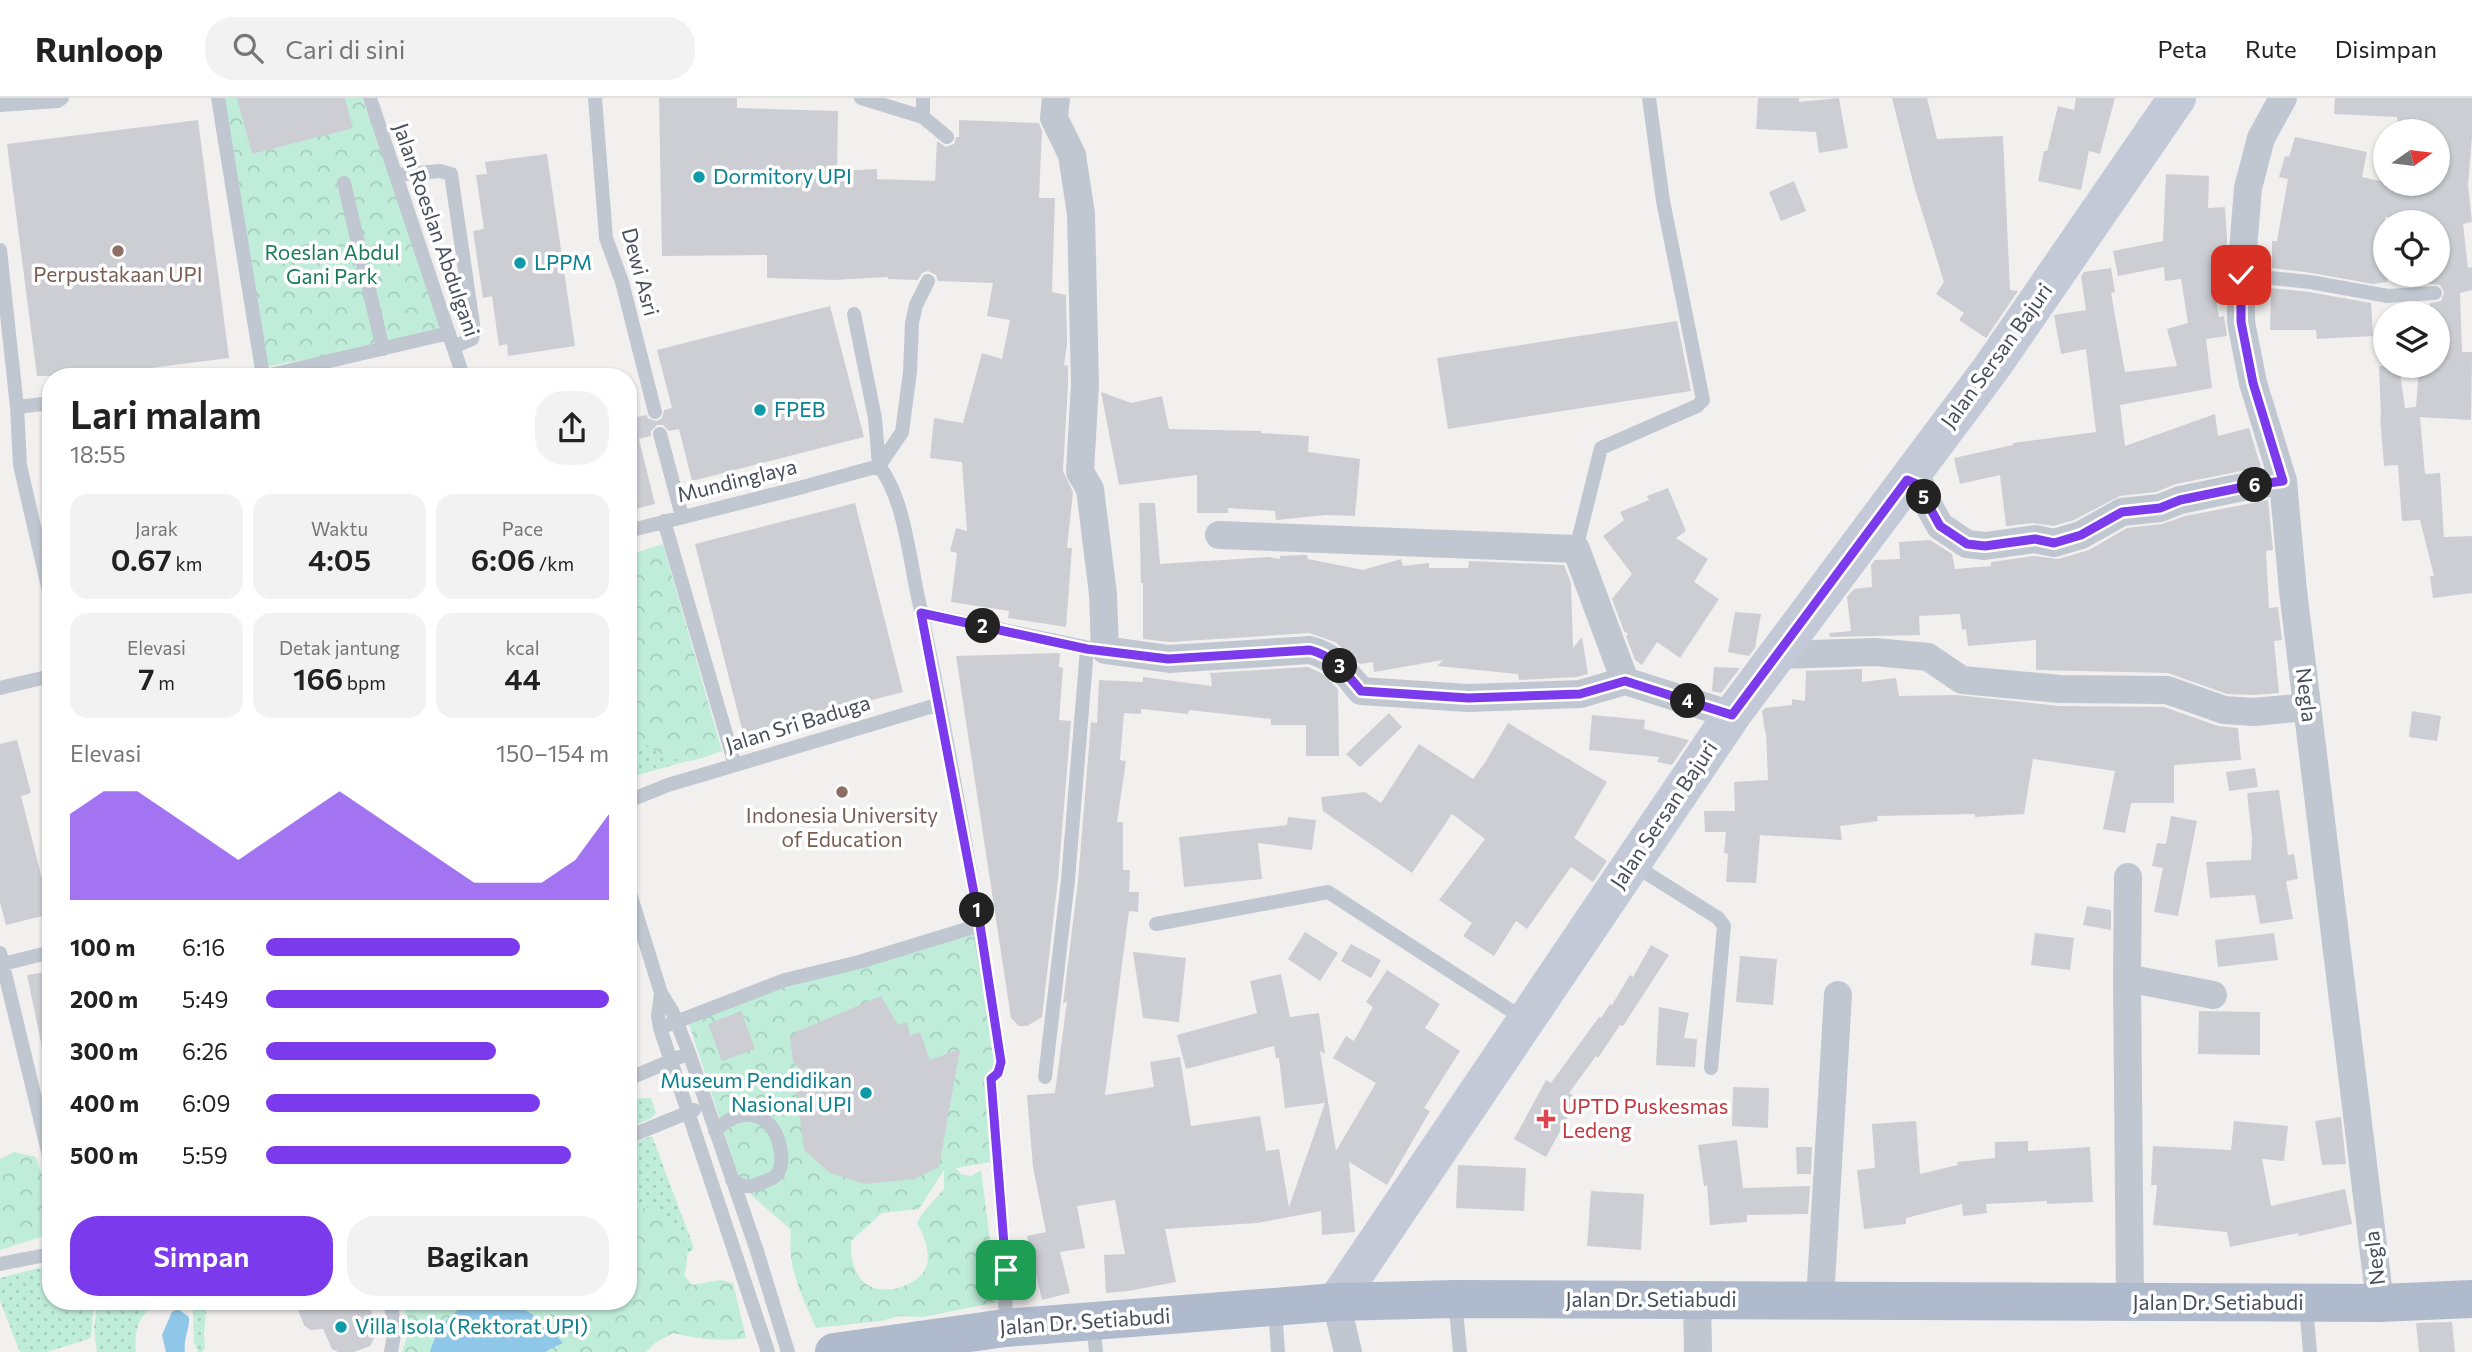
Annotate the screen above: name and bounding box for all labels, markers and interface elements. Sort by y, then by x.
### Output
search box [205,17,695,80]
text: Runloop [35,28,163,69]
icon: search [229,29,267,67]
text: Cari di sini [285,33,406,64]
text: Peta [2157,34,2207,63]
text: Rute [2245,34,2297,63]
text: Disimpan [2335,34,2437,63]
street label: Jalan Roeslan Abdulgani [389,119,486,340]
north arrow [2373,119,2450,196]
map controls [2373,119,2450,378]
place label: Dormitory UPI [713,163,852,188]
marker: Dormitory UPI [691,169,707,185]
button: locate [2373,210,2450,287]
street label: Dewi Asri [618,225,665,318]
park label: Roeslan Abdul Gani Park [264,239,400,288]
marker: Perpustakaan UPI [110,243,126,259]
pin [2211,245,2271,305]
place label: LPPM [534,249,592,274]
marker: LPPM [512,255,528,271]
icon: check [2222,256,2260,294]
place label: Perpustakaan UPI [33,261,203,286]
street label: Jalan Sersan Bajuri [1935,278,2057,432]
button: layers [2373,301,2450,378]
text: Lari malam [70,390,262,437]
button: share [535,391,609,465]
place label: FPEB [774,396,825,421]
marker: FPEB [752,402,768,418]
text: 18:55 [70,440,126,468]
street label: Mundinglaya [674,453,799,506]
pin: 6 [2238,468,2272,502]
text: 6 [2249,473,2260,496]
pin: 5 [1906,480,1941,514]
text: 5 [1918,485,1929,508]
text: Jarak [135,517,178,540]
text: Waktu [311,517,368,540]
text: Pace [502,517,543,540]
text: 0.67 [111,540,172,577]
text: 4:05 [308,540,371,577]
text: 6:06 [471,540,535,577]
text: km [172,552,202,575]
text: /km [535,552,574,575]
pin: 2 [965,608,1000,644]
text: 2 [977,614,988,637]
text: Elevasi [127,636,186,659]
text: Detak jantung [279,636,400,659]
text: kcal [505,636,540,659]
pin: 3 [1322,648,1358,684]
text: 3 [1334,654,1345,677]
text: 7 [138,659,155,696]
text: 166 [293,659,343,696]
text: 44 [504,659,541,696]
street label: Negla [2292,666,2323,723]
text: m [155,671,175,694]
text: bpm [343,671,386,694]
pin: 4 [1670,684,1706,718]
street label: Jalan Sri Baduga [722,689,873,756]
text: 4 [1682,689,1693,712]
street label: Jalan Sersan Bajuri [1604,736,1721,893]
text: Elevasi [70,739,141,767]
text: 150–154 m [496,739,609,767]
marker: Indonesia University of Education [834,784,850,800]
place label: Indonesia University of Education [746,802,938,851]
pin: 1 [960,892,995,928]
text: 1 [972,898,981,921]
text: 100 m [70,933,135,961]
text: 6:16 [182,933,225,961]
text: 200 m [70,985,138,1013]
text: 5:49 [182,985,228,1013]
text: 300 m [70,1037,138,1065]
text: 6:26 [182,1037,228,1065]
place label: Museum Pendidikan Nasional UPI [660,1067,852,1116]
marker: Museum Pendidikan Nasional UPI [858,1085,874,1101]
text: 400 m [70,1089,139,1117]
text: 6:09 [182,1089,230,1117]
place label: UPTD Puskesmas Ledeng [1562,1093,1728,1142]
marker: UPTD Puskesmas Ledeng [1536,1109,1556,1129]
text: 500 m [70,1141,138,1169]
text: 5:59 [182,1141,228,1169]
button: Simpan [70,1216,333,1296]
button: Bagikan [347,1216,609,1296]
street label: Negla [2358,1230,2389,1287]
pin [976,1240,1036,1300]
icon: arrive [987,1251,1025,1289]
street label: Jalan Dr. Setiabudi [1565,1286,1737,1311]
street label: Jalan Dr. Setiabudi [2132,1289,2304,1314]
street label: Jalan Dr. Setiabudi [999,1302,1171,1339]
place label: Villa Isola (Rektorat UPI) [355,1313,588,1338]
marker: Villa Isola (Rektorat UPI) [333,1319,349,1335]

